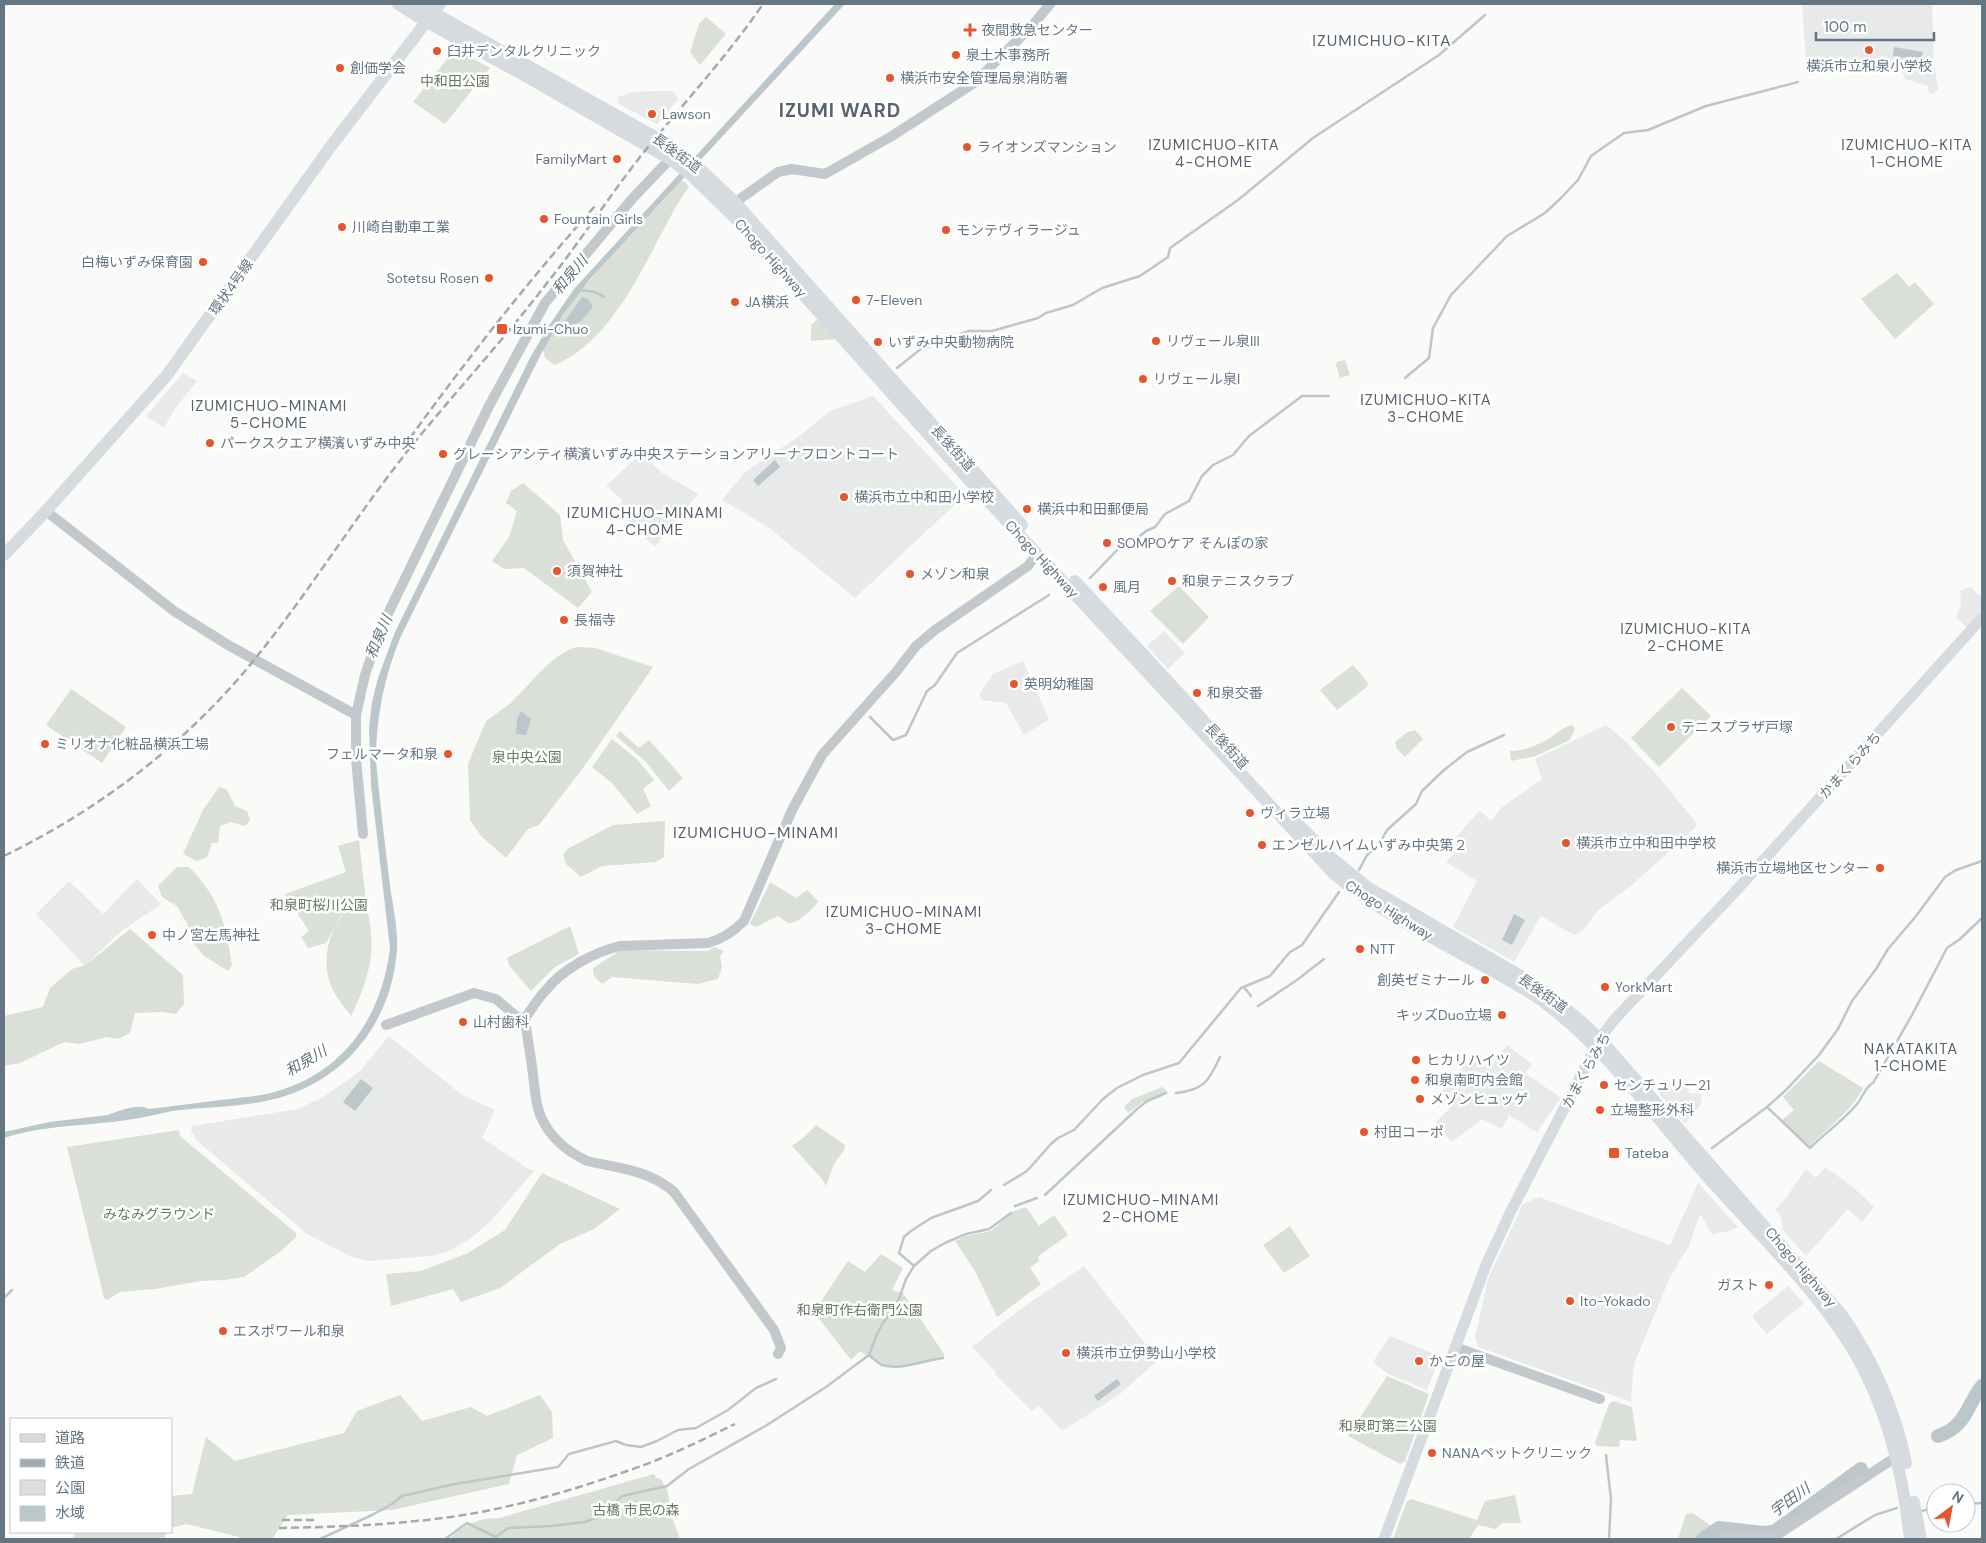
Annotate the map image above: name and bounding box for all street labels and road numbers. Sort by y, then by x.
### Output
street label: 長後街道 [649,129,705,177]
street label: Chogo Highway [731,215,811,301]
street label: 環状4号線 [205,255,257,319]
street label: 長後街道 [928,421,978,475]
street label: Chogo Highway [1001,516,1083,602]
street label: 長後街道 [1202,719,1252,773]
street label: かまくらみち [1815,728,1885,802]
street label: Chogo Highway [1342,876,1436,944]
street label: 長後街道 [1515,970,1571,1016]
street label: かまくらみち [1558,1029,1614,1111]
street label: Chogo Highway [1761,1223,1841,1311]

